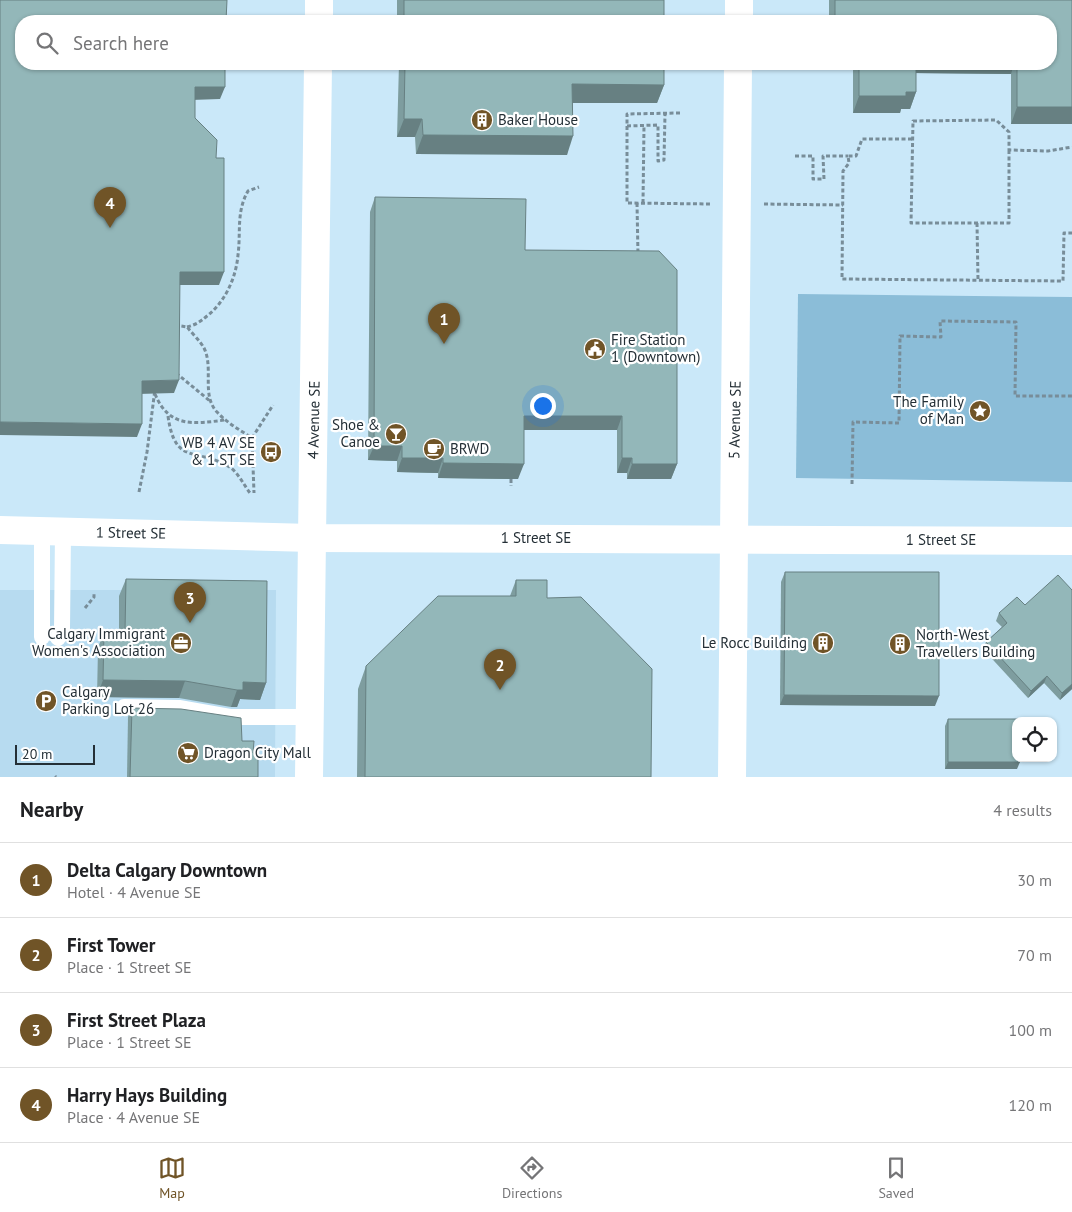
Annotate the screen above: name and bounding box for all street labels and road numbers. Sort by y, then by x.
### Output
street label: 4 Avenue SE [303,381,324,459]
street label: 5 Avenue SE [724,381,745,459]
street label: 1 Street SE [96,522,166,543]
street label: 1 Street SE [501,528,571,547]
street label: 1 Street SE [906,530,976,549]

